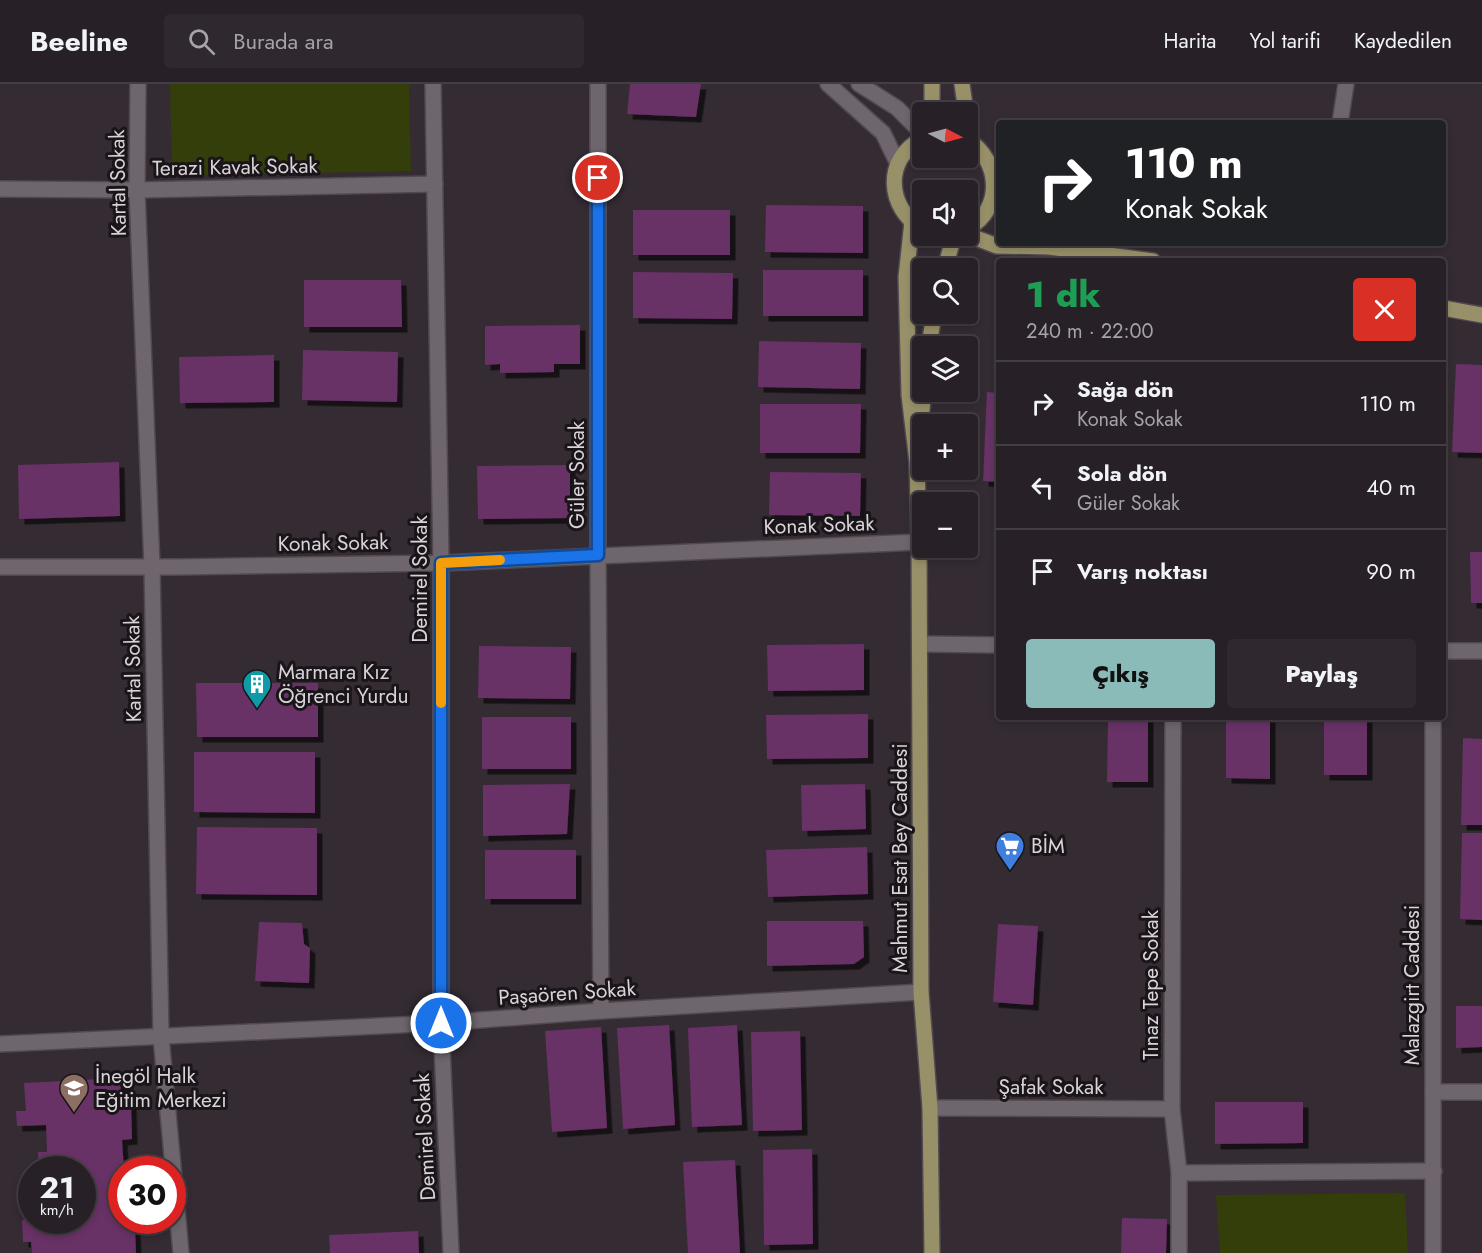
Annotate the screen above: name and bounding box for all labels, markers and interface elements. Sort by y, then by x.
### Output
search box [164,14,584,68]
text: Beeline [30,21,128,62]
icon: search [185,25,218,58]
text: Burada ara [233,25,334,57]
text: Harita [1164,26,1216,56]
text: Yol tarifi [1249,26,1321,56]
text: Kaydedilen [1354,26,1452,56]
north arrow [912,102,978,168]
map controls [912,102,978,558]
street label: Kartal Sokak [102,128,134,237]
text: 110 m [1125,133,1243,194]
icon: right [1026,144,1104,222]
street label: Terazi Kavak Sokak [152,151,319,183]
pin [572,152,623,203]
icon: arrive [581,161,614,194]
button: sound [912,180,978,246]
text: Konak Sokak [1125,189,1268,228]
button: search [912,258,978,324]
text: 1 dk [1026,268,1101,320]
button: close [1353,278,1416,341]
text: 240 m · 22:00 [1026,317,1153,346]
button: layers [912,336,978,402]
text: Sağa dön [1077,373,1174,405]
icon: right [1026,387,1059,420]
text: 110 m [1359,387,1416,419]
text: Konak Sokak [1077,405,1183,434]
button: + [912,414,978,480]
street label: Güler Sokak [562,420,592,529]
text: Sola dön [1077,457,1167,489]
icon: left [1026,471,1059,504]
text: 40 m [1366,471,1416,503]
text: Güler Sokak [1077,489,1180,518]
button: − [912,492,978,558]
street label: Konak Sokak [763,508,876,542]
street label: Demirel Sokak [405,515,435,643]
street label: Konak Sokak [277,527,389,559]
icon: arrive [1026,555,1059,588]
text: Varış noktası [1077,555,1208,587]
text: 90 m [1366,555,1416,587]
street label: Kartal Sokak [117,614,149,723]
button: Çıkış [1026,639,1215,708]
button: Paylaş [1227,639,1416,708]
place label: Marmara Kız Öğrenci Yurdu [278,657,408,711]
building icon: Marmara Kız Öğrenci Yurdu [241,668,273,710]
street label: Mahmut Esat Bey Caddesi [885,743,915,973]
supermarket icon: BİM [994,830,1026,872]
place label: BİM [1031,831,1065,861]
street label: Malazgirt Caddesi [1397,905,1427,1065]
street label: Tınaz Tepe Sokak [1136,909,1166,1060]
street label: Paşaören Sokak [497,973,637,1013]
position arrow [409,991,473,1055]
place label: İnegöl Halk Eğitim Merkezi [95,1061,227,1115]
school or university icon: İnegöl Halk Eğitim Merkezi [58,1072,90,1114]
street label: Demirel Sokak [407,1072,443,1201]
street label: Şafak Sokak [999,1072,1104,1102]
speed limit sign: 30 [108,1156,186,1234]
text: 21 [40,1166,74,1209]
text: km/h [40,1199,74,1221]

